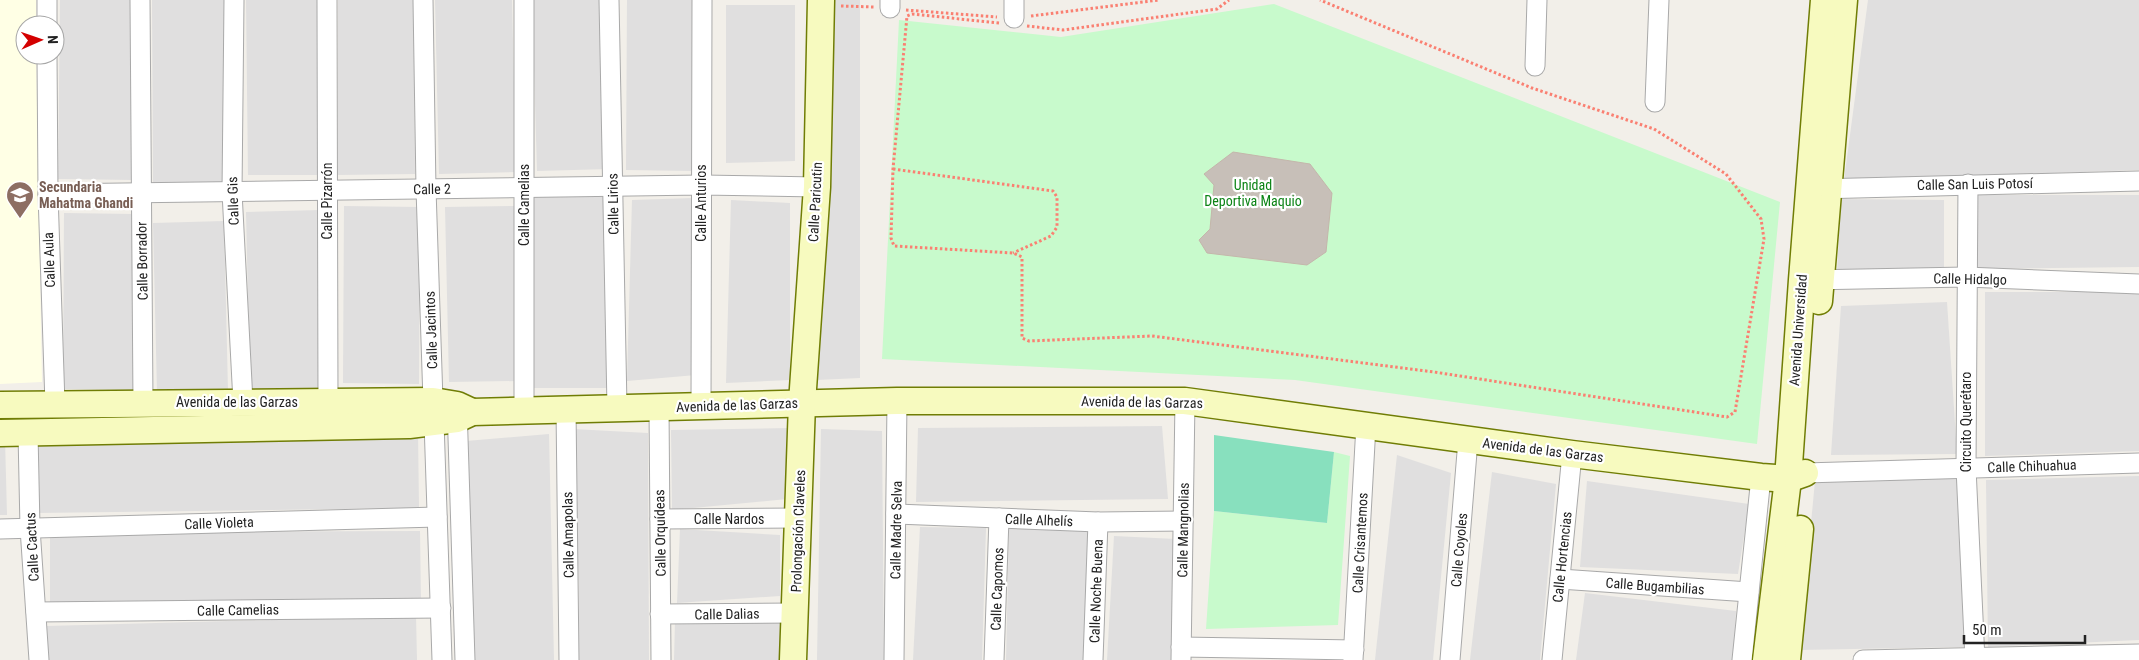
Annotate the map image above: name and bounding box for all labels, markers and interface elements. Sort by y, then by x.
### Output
north arrow [15,15,65,65]
text: N [45,35,61,44]
street label: Calle Paricutin [805,162,825,242]
street label: Calle Pizarrón [319,163,335,239]
street label: Calle Camelias [516,164,532,246]
street label: Calle Anturios [693,164,709,242]
street label: Calle Lirios [604,173,622,235]
street label: Calle San Luis Potosí [1917,175,2034,193]
street label: Calle Gis [224,176,242,226]
park label: Unidad Deportiva Maquio [1204,177,1302,209]
place label: Secundaria Mahatma Ghandi [39,179,133,211]
school or university icon: Secundaria Mahatma Ghandi [5,180,35,219]
street label: Calle 2 [413,181,451,197]
street label: Calle Borrador [133,222,151,300]
street label: Calle Aula [40,232,58,288]
street label: Calle Hidalgo [1933,270,2007,288]
street label: Avenida Universidad [1786,274,1810,386]
street label: Calle Jacintos [422,291,440,369]
street label: Circuito Querétaro [1958,372,1974,472]
street label: Avenida de las Garzas [1081,393,1203,411]
street label: Avenida de las Garzas [176,394,298,410]
street label: Avenida de las Garzas [676,395,798,415]
street label: Avenida de las Garzas [1482,435,1604,465]
street label: Calle Chihuahua [1987,456,2077,476]
street label: Prolongación Claveles [788,469,808,593]
street label: Calle Madre Selva [887,481,905,579]
street label: Calle Mangnolias [1174,482,1192,578]
street label: Calle Orquídeas [651,489,669,577]
street label: Calle Amapolas [559,492,577,578]
street label: Calle Crisantemos [1349,492,1371,594]
street label: Calle Nardos [694,511,764,527]
street label: Calle Alhelís [1005,511,1073,529]
street label: Calle Hortencias [1549,511,1575,603]
street label: Calle Cactus [22,512,42,582]
street label: Calle Coyoles [1448,512,1470,588]
street label: Calle Violeta [184,514,254,532]
street label: Calle Noche Buena [1086,539,1106,643]
street label: Calle Capomos [988,547,1006,631]
street label: Calle Bugambilias [1605,575,1705,597]
street label: Calle Camelias [197,601,279,619]
street label: Calle Dalias [694,605,760,623]
scale bar [1964,612,2085,644]
text: 50 m [1972,621,2002,639]

